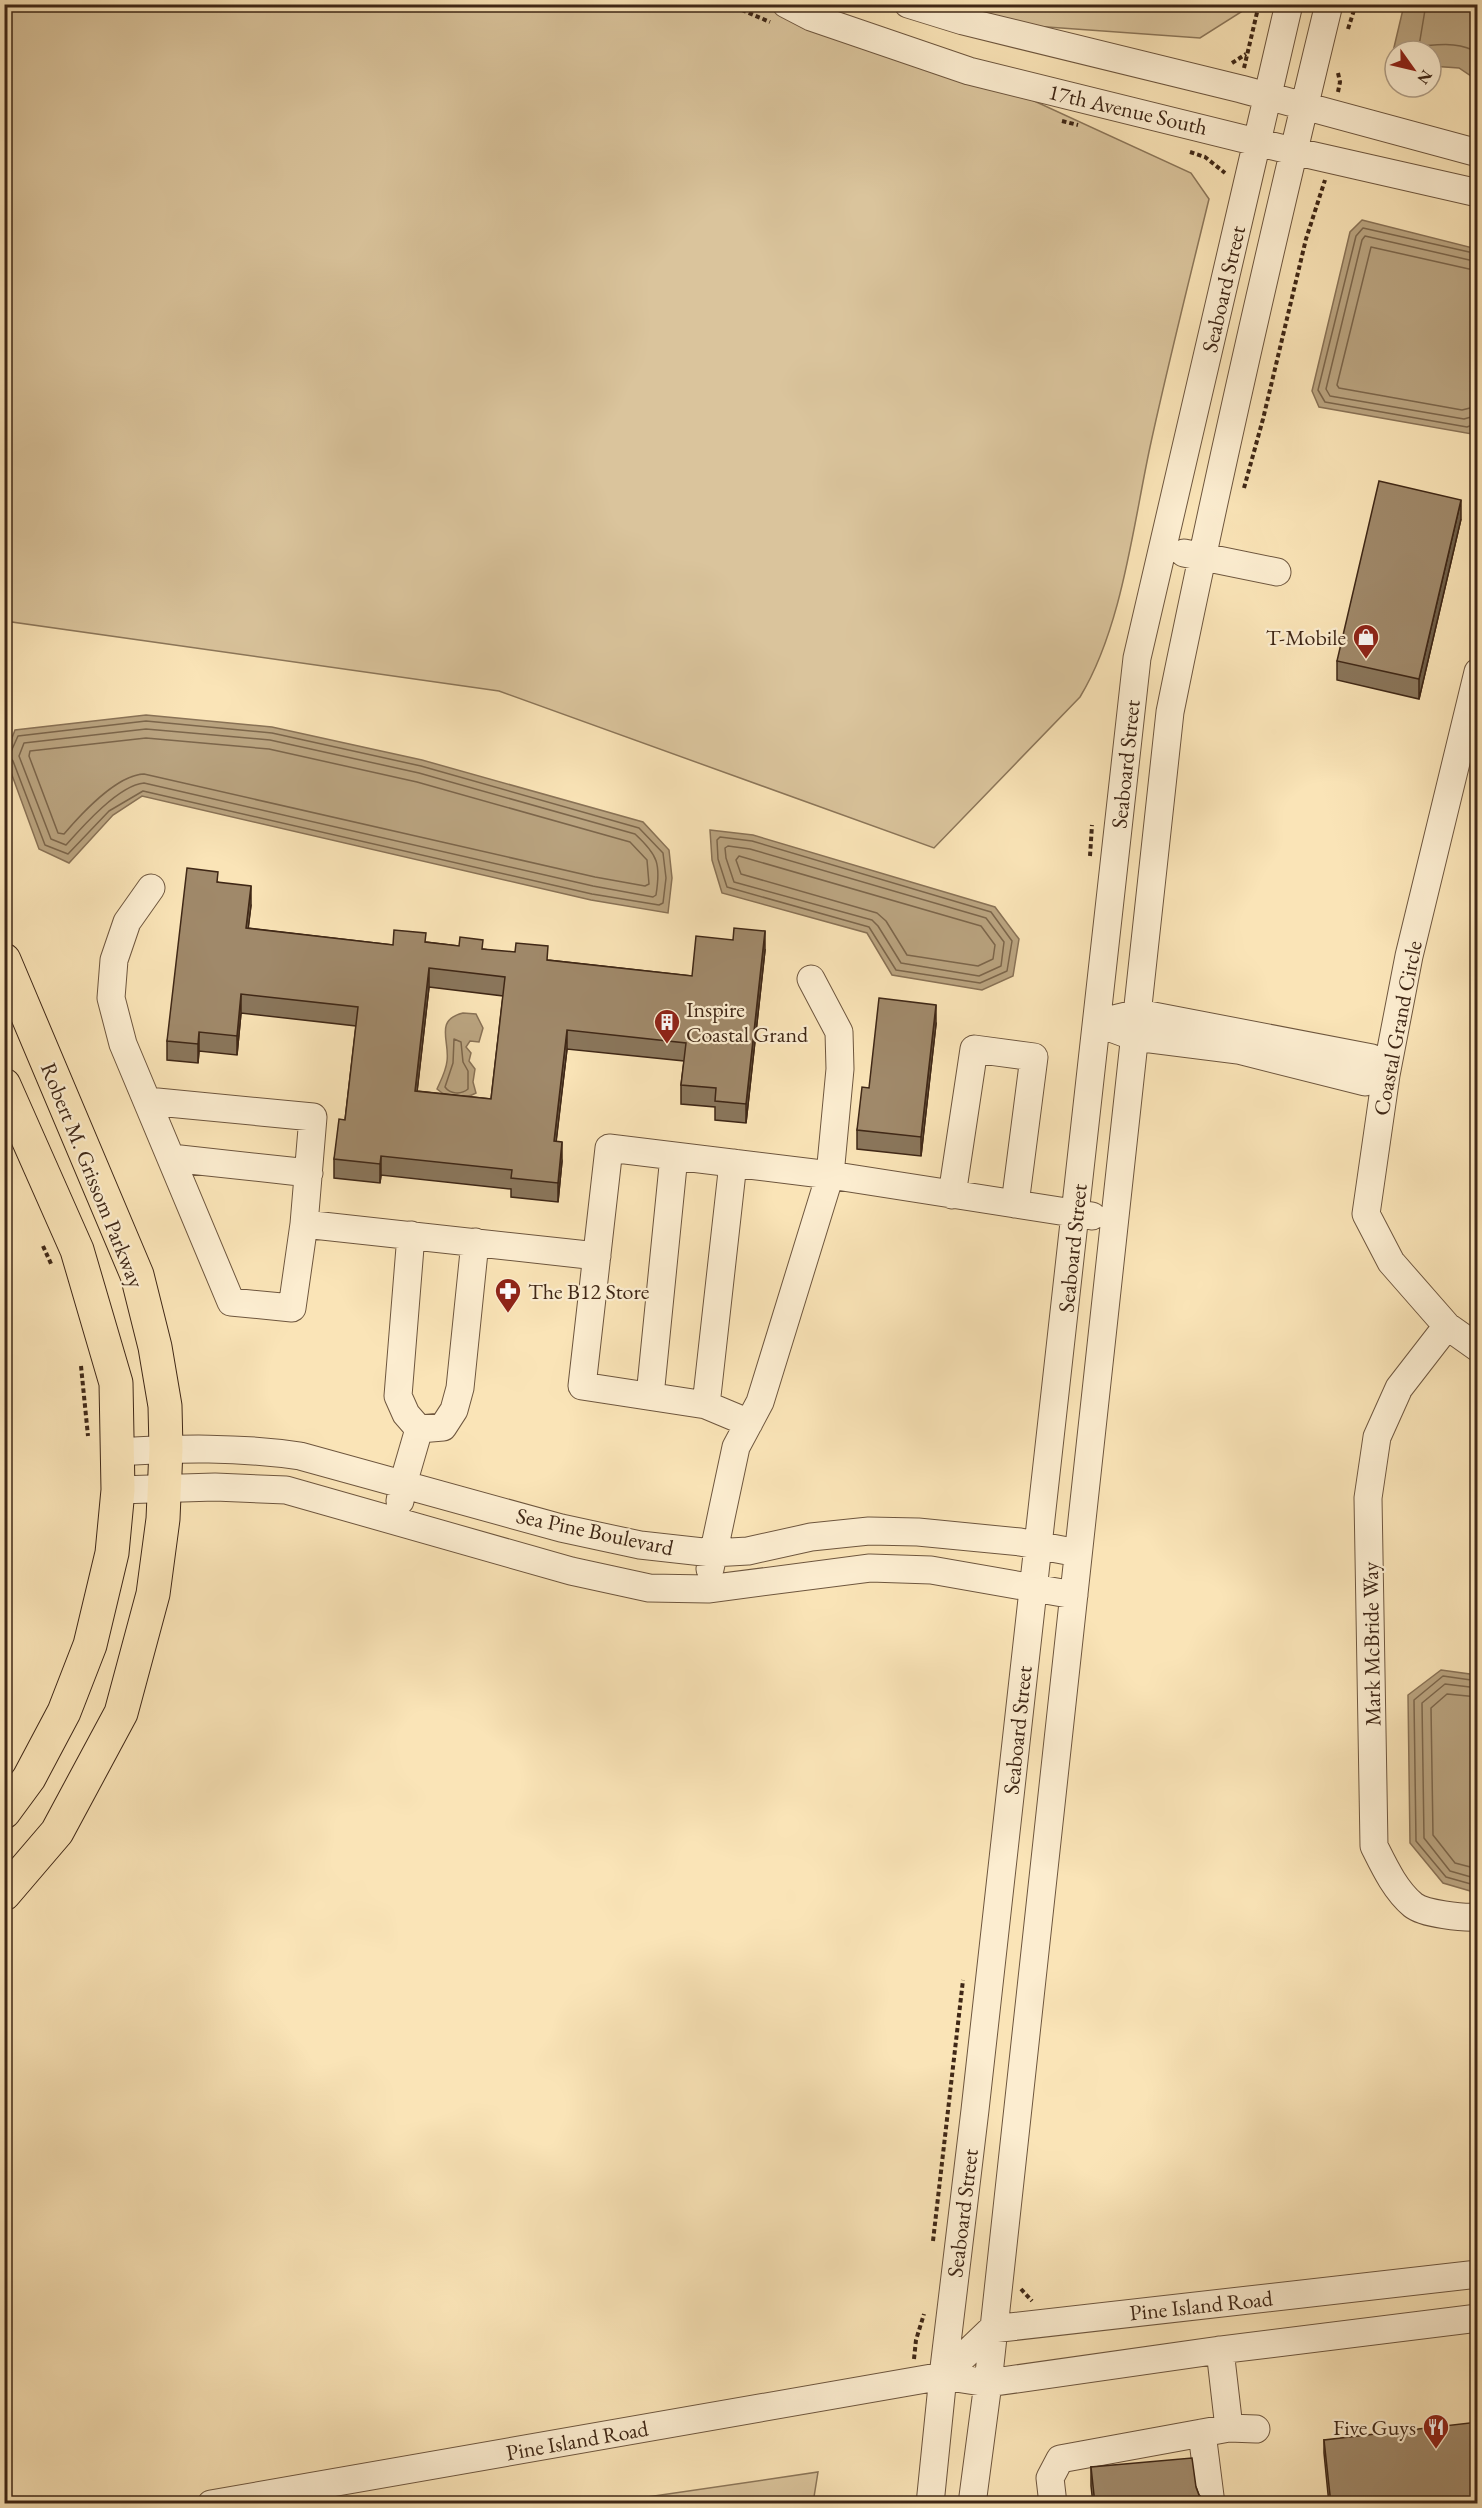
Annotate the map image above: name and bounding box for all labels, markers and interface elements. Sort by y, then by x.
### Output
north arrow [1383,39,1443,99]
text: N [1413,66,1437,88]
street label: 17th Avenue South [1046,77,1210,142]
street label: Seaboard Street [1195,223,1252,355]
shop icon: T-Mobile [1351,622,1381,660]
place label: T-Mobile [1266,623,1346,652]
street label: Seaboard Street [1104,698,1147,830]
street label: Coastal Grand Circle [1366,938,1429,1118]
place label: Inspire Coastal Grand [686,995,809,1049]
building icon: Inspire Coastal Grand [652,1007,682,1045]
street label: Robert M. Grissom Parkway [34,1058,151,1292]
street label: Seaboard Street [1051,1182,1094,1314]
pharmacy icon: The B12 Store [493,1276,523,1314]
place label: The B12 Store [528,1277,650,1306]
street label: Sea Pine Boulevard [514,1501,677,1562]
street label: Mark McBride Way [1356,1561,1387,1726]
street label: Seaboard Street [996,1664,1039,1796]
street label: Seaboard Street [940,2147,985,2279]
street label: Pine Island Road [1128,2283,1275,2327]
restaurant icon: Five Guys [1421,2412,1451,2450]
place label: Five Guys [1333,2413,1416,2442]
street label: Pine Island Road [504,2414,651,2467]

